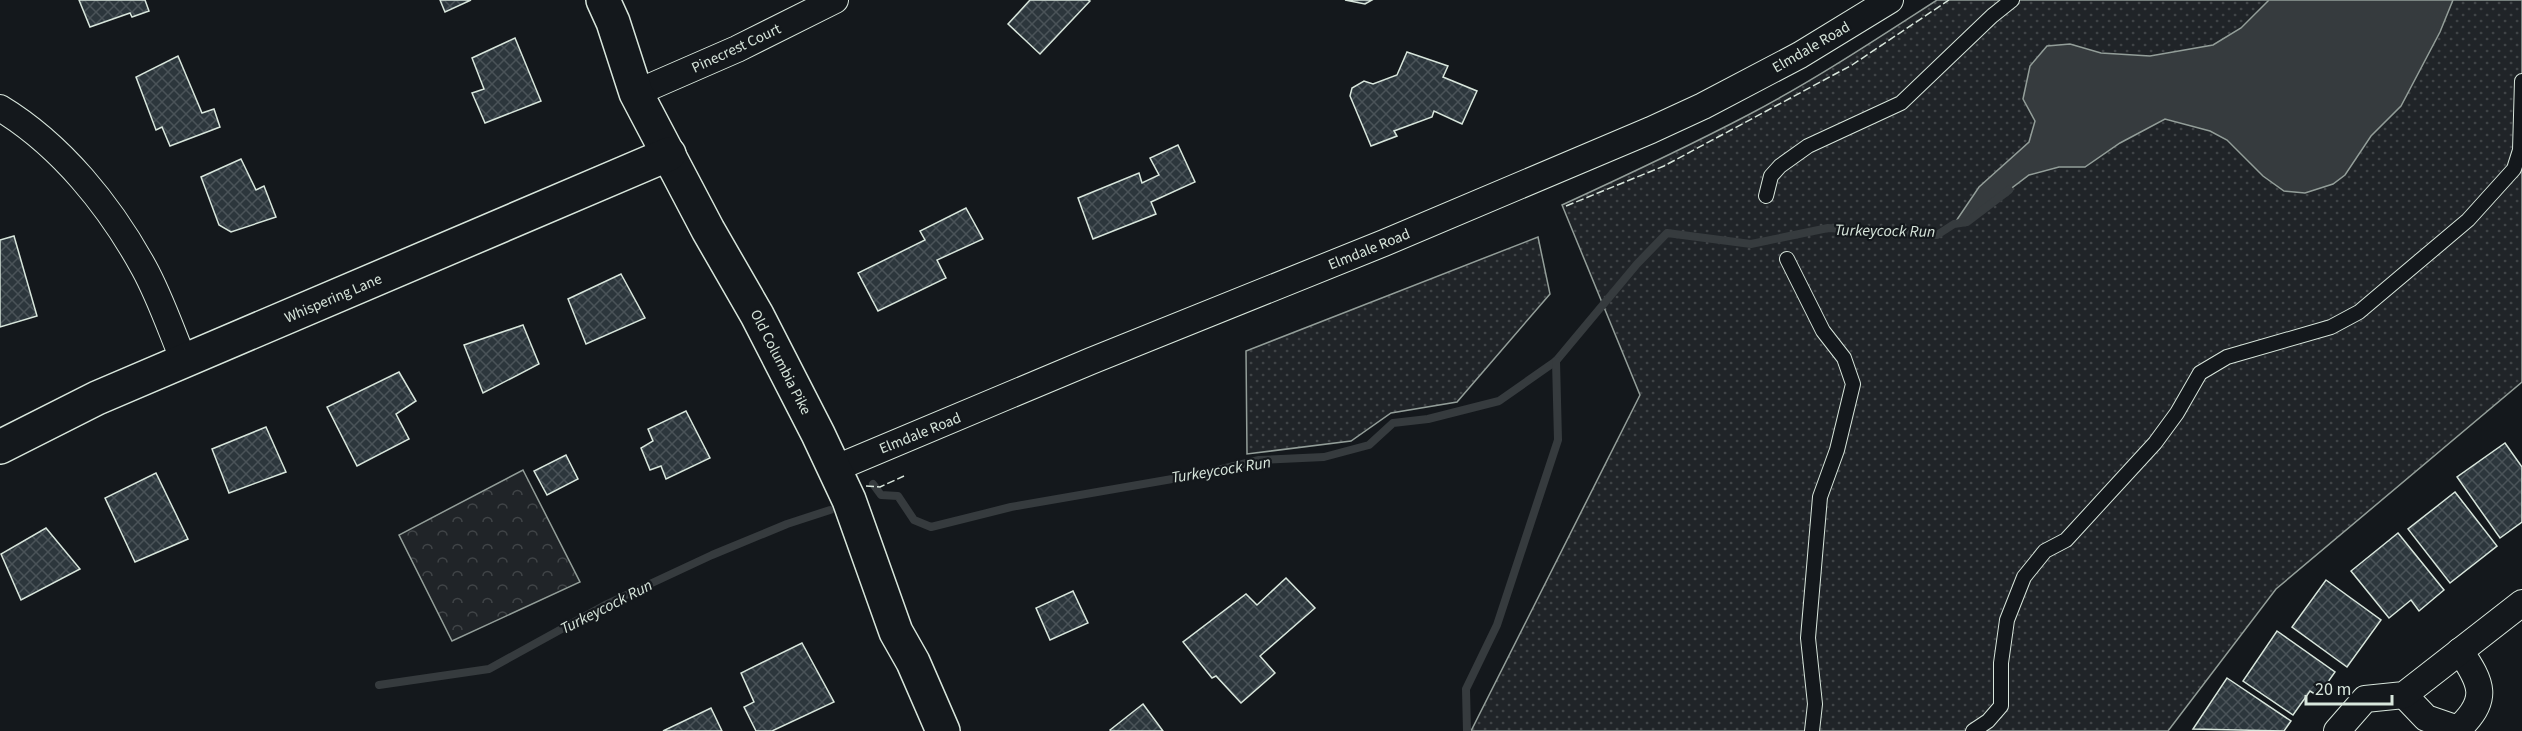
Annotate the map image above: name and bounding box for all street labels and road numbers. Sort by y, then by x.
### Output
street label: Elmdale Road [1769,17,1854,78]
street label: Pinecrest Court [688,19,784,78]
street label: Elmdale Road [1325,224,1413,275]
street label: Whispering Lane [281,269,385,328]
street label: Old Columbia Pike [745,306,816,418]
street label: Elmdale Road [876,408,964,459]

